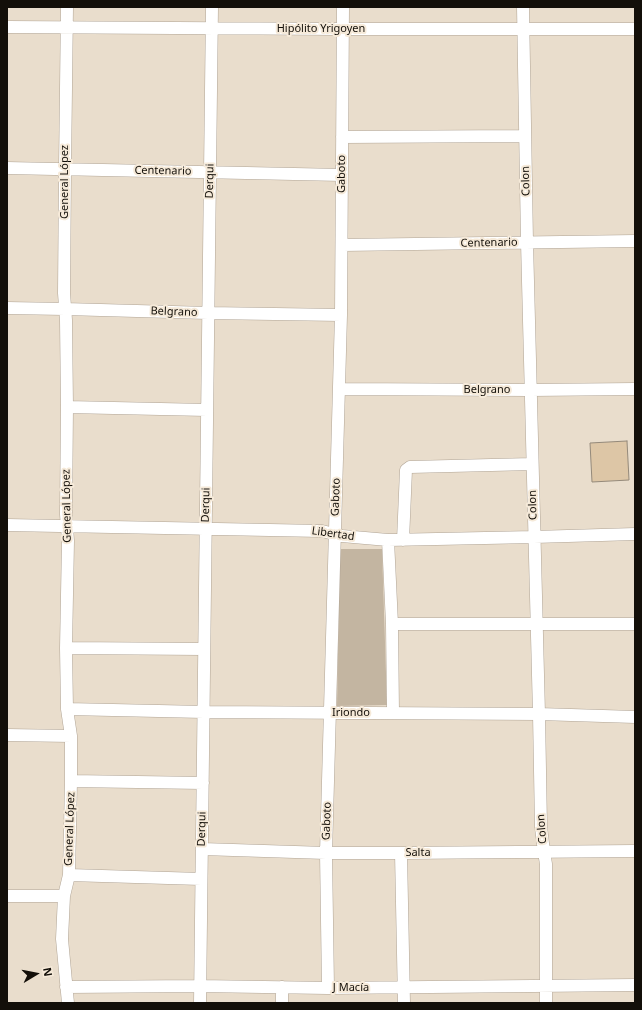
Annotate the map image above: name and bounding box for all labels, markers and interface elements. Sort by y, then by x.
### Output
street label: Hipólito Yrigoyen [277,22,365,36]
street label: General López [58,145,72,219]
street label: Gaboto [335,155,349,193]
street label: Derqui [203,163,217,199]
street label: Centenario [134,164,192,178]
street label: Colon [519,166,533,196]
street label: Centenario [460,236,518,250]
street label: Belgrano [150,305,198,319]
street label: Belgrano [464,383,510,397]
street label: General López [60,469,74,543]
street label: Gaboto [329,478,343,516]
street label: Derqui [199,487,213,523]
street label: Colon [526,490,540,520]
street label: Libertad [311,524,355,544]
street label: Iriondo [332,706,370,720]
street label: General López [62,792,78,866]
street label: Gaboto [320,802,334,840]
street label: Derqui [195,811,209,847]
street label: Colon [534,814,550,844]
street label: Salta [405,846,431,860]
north arrow [16,954,56,994]
text: N [40,966,56,978]
street label: J Macía [333,981,369,995]

